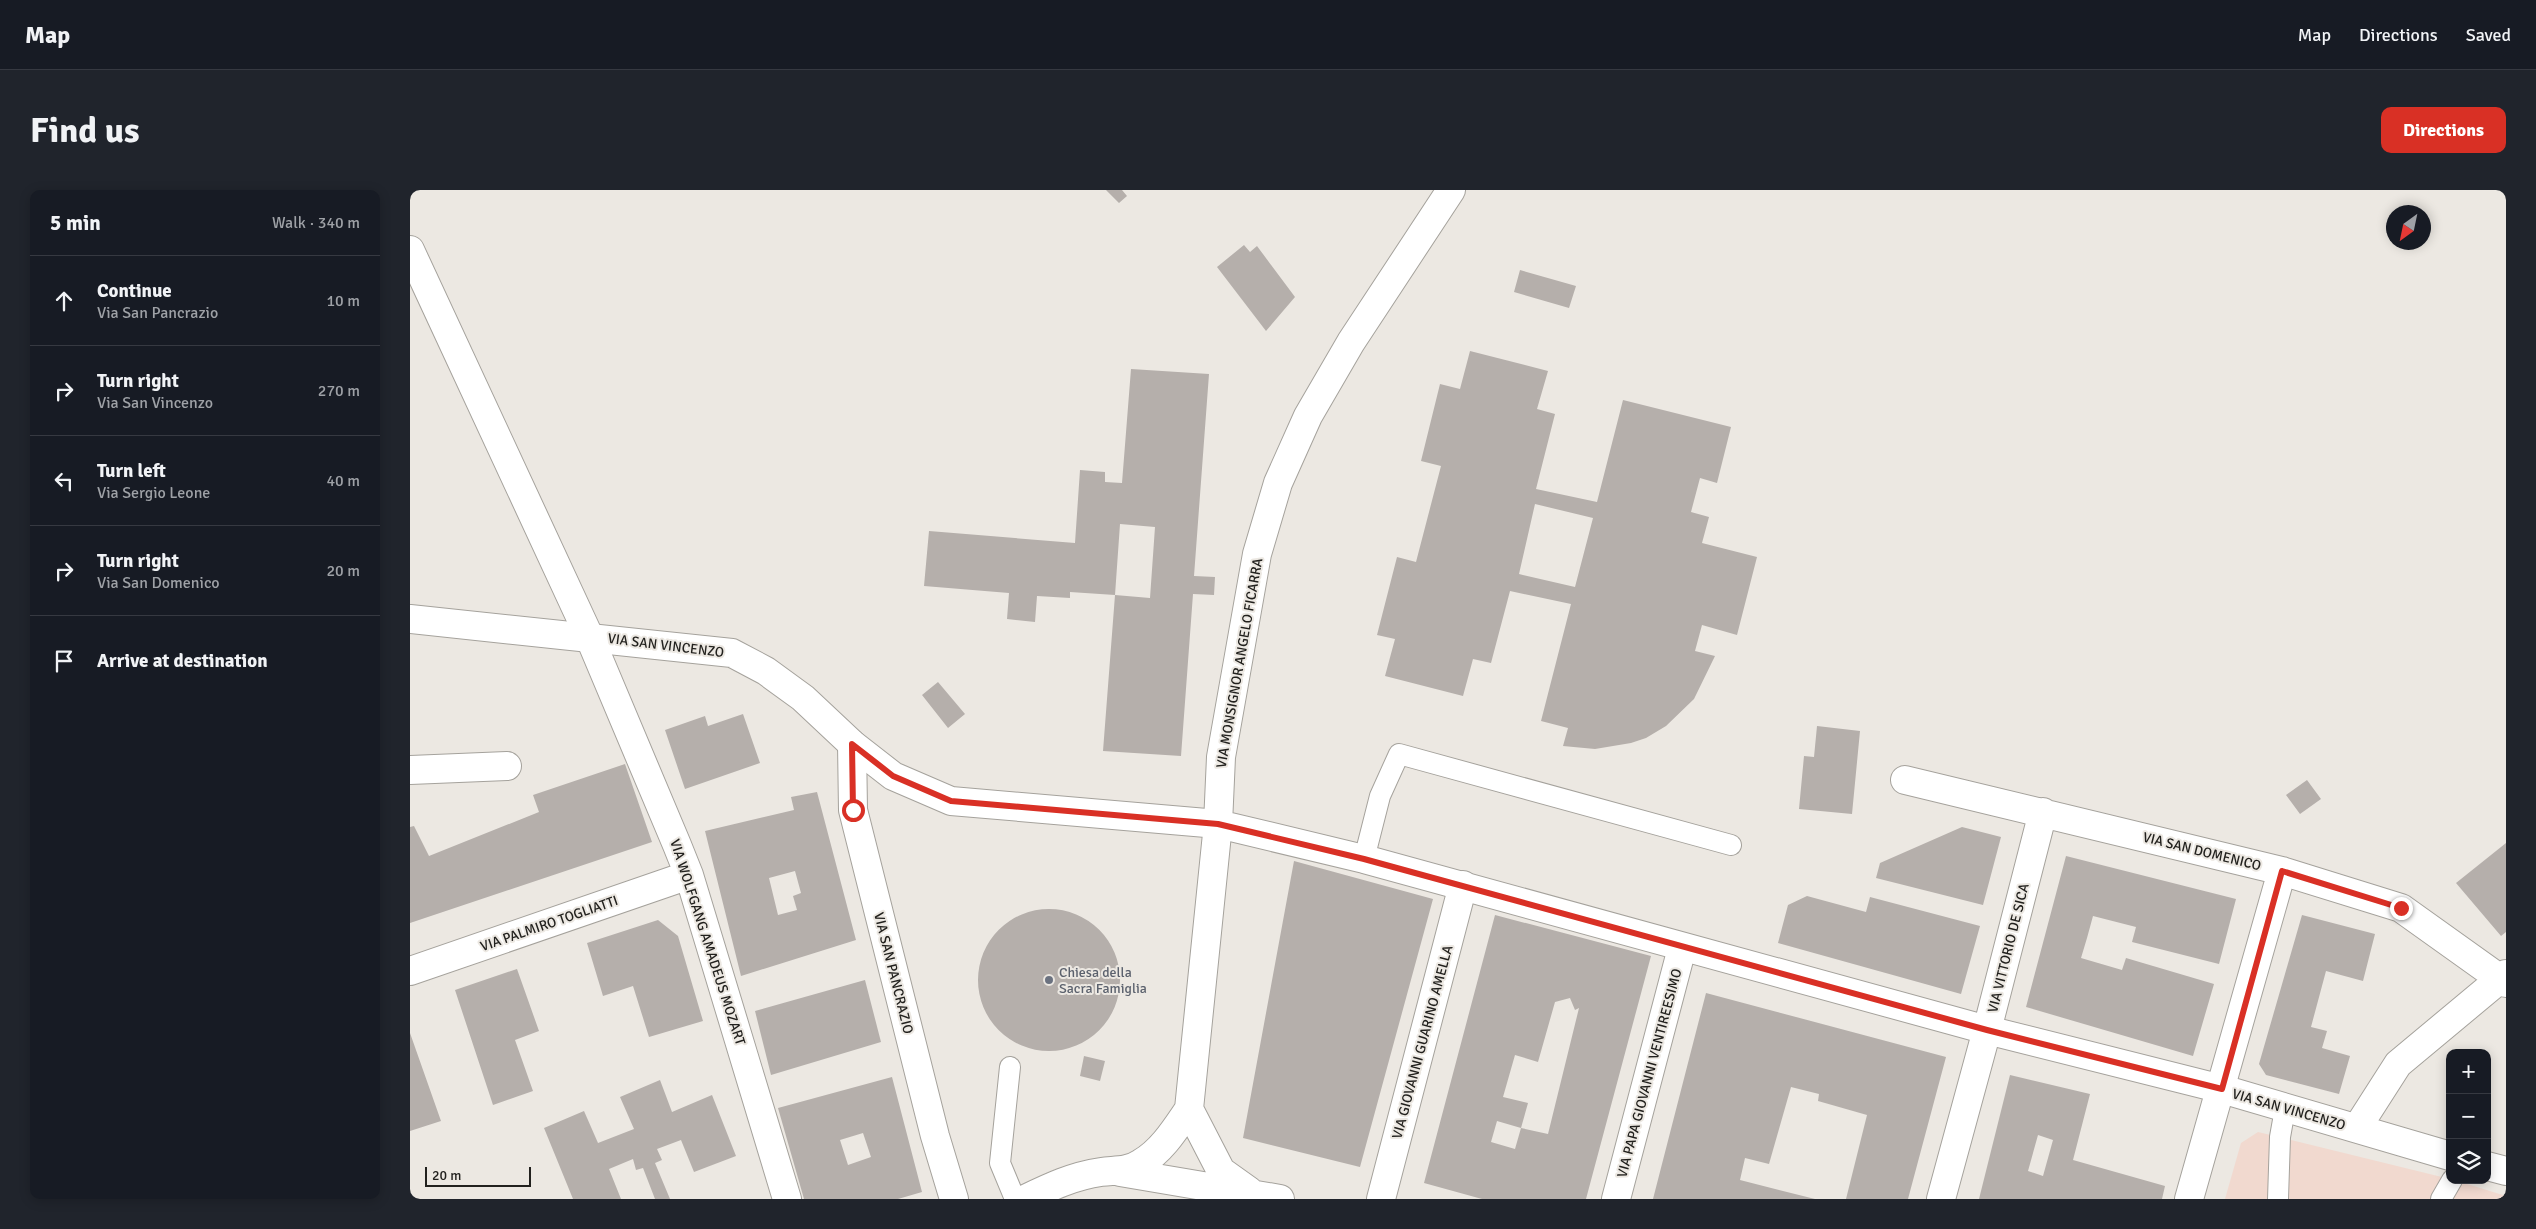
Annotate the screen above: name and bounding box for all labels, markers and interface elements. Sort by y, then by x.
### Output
text: Map [25,20,70,50]
text: Map [2298,24,2331,46]
text: Directions [2359,24,2438,46]
text: Saved [2466,24,2511,46]
button: Directions [2381,107,2506,153]
text: Find us [30,109,140,152]
north arrow [2386,205,2431,250]
text: 5 min [50,210,101,236]
text: Walk · 340 m [272,213,360,233]
text: Continue [97,279,172,303]
icon: ahead [50,287,78,315]
text: 10 m [326,291,360,311]
text: Via San Pancrazio [97,303,218,323]
text: Turn right [97,369,179,393]
icon: right [50,377,78,405]
text: 270 m [318,381,360,401]
text: Via San Vincenzo [97,393,213,413]
text: Turn left [97,459,166,483]
icon: left [50,467,78,495]
text: 40 m [326,471,360,491]
text: Via Sergio Leone [97,483,210,503]
text: Turn right [97,549,179,573]
street label: VIA MONSIGNOR ANGELO FICARRA [1213,556,1266,769]
icon: right [50,557,78,585]
text: 20 m [326,561,360,581]
text: Via San Domenico [97,573,220,593]
street label: VIA SAN VINCENZO [607,630,725,661]
icon: arrive [50,647,78,675]
text: Arrive at destination [97,649,268,673]
route start [842,799,865,822]
street label: VIA SAN DOMENICO [2141,829,2263,874]
street label: VIA WOLFGANG AMADEUS MOZART [666,837,749,1048]
street label: VIA VITTORIO DE SICA [1984,881,2033,1015]
street label: VIA PALMIRO TOGLIATTI [478,892,620,955]
route end [2390,897,2413,920]
street label: VIA SAN PANCRAZIO [870,911,917,1036]
street label: VIA GIOVANNI GUARINO AMELLA [1388,943,1457,1141]
place label: Chiesa della Sacra Famiglia [1059,964,1147,997]
street label: VIA PAPA GIOVANNI VENTIREESIMO [1613,967,1686,1179]
marker: Chiesa della Sacra Famiglia [1043,974,1055,986]
map controls [2446,1049,2491,1184]
button: + [2446,1049,2491,1094]
street label: VIA SAN VINCENZO [2230,1085,2347,1134]
button: − [2446,1094,2491,1139]
button: layers [2446,1139,2491,1184]
scale bar [425,1164,531,1187]
text: 20 m [432,1167,461,1184]

